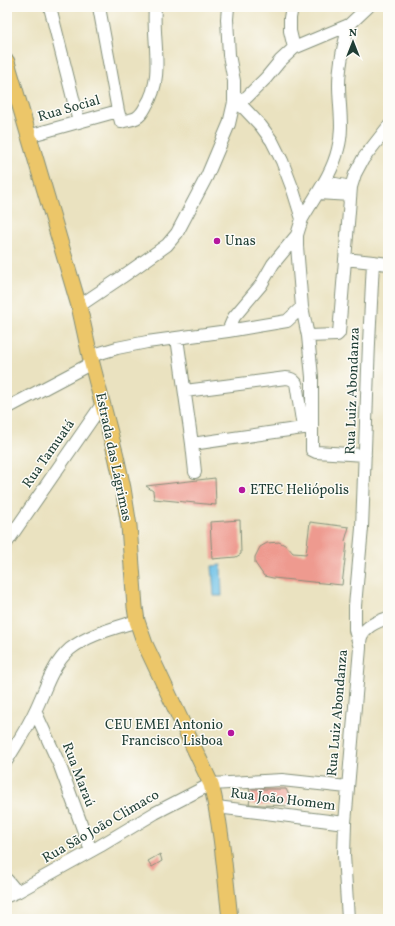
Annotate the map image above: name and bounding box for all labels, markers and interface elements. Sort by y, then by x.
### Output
north arrow [333,22,373,62]
text: N [349,26,357,41]
street label: Rua Social [36,91,102,127]
place label: Unas [225,232,256,251]
marker: Unas [212,236,222,246]
street label: Rua Luiz Abondanza [341,327,365,455]
street label: Estrada das Lágrimas [90,391,136,523]
street label: Rua Tamuatá [18,416,80,492]
place label: ETEC Heliópolis [250,481,349,500]
marker: ETEC Heliópolis [237,485,247,495]
street label: Rua Luiz Abondanza [323,649,353,777]
place label: CEU EMEI Antonio Francisco Lisboa [105,716,223,751]
marker: CEU EMEI Antonio Francisco Lisboa [226,728,236,738]
street label: Rua Maraú [57,740,99,810]
street label: Rua João Homem [229,784,337,816]
street label: Rua São João Climaco [39,786,163,868]

